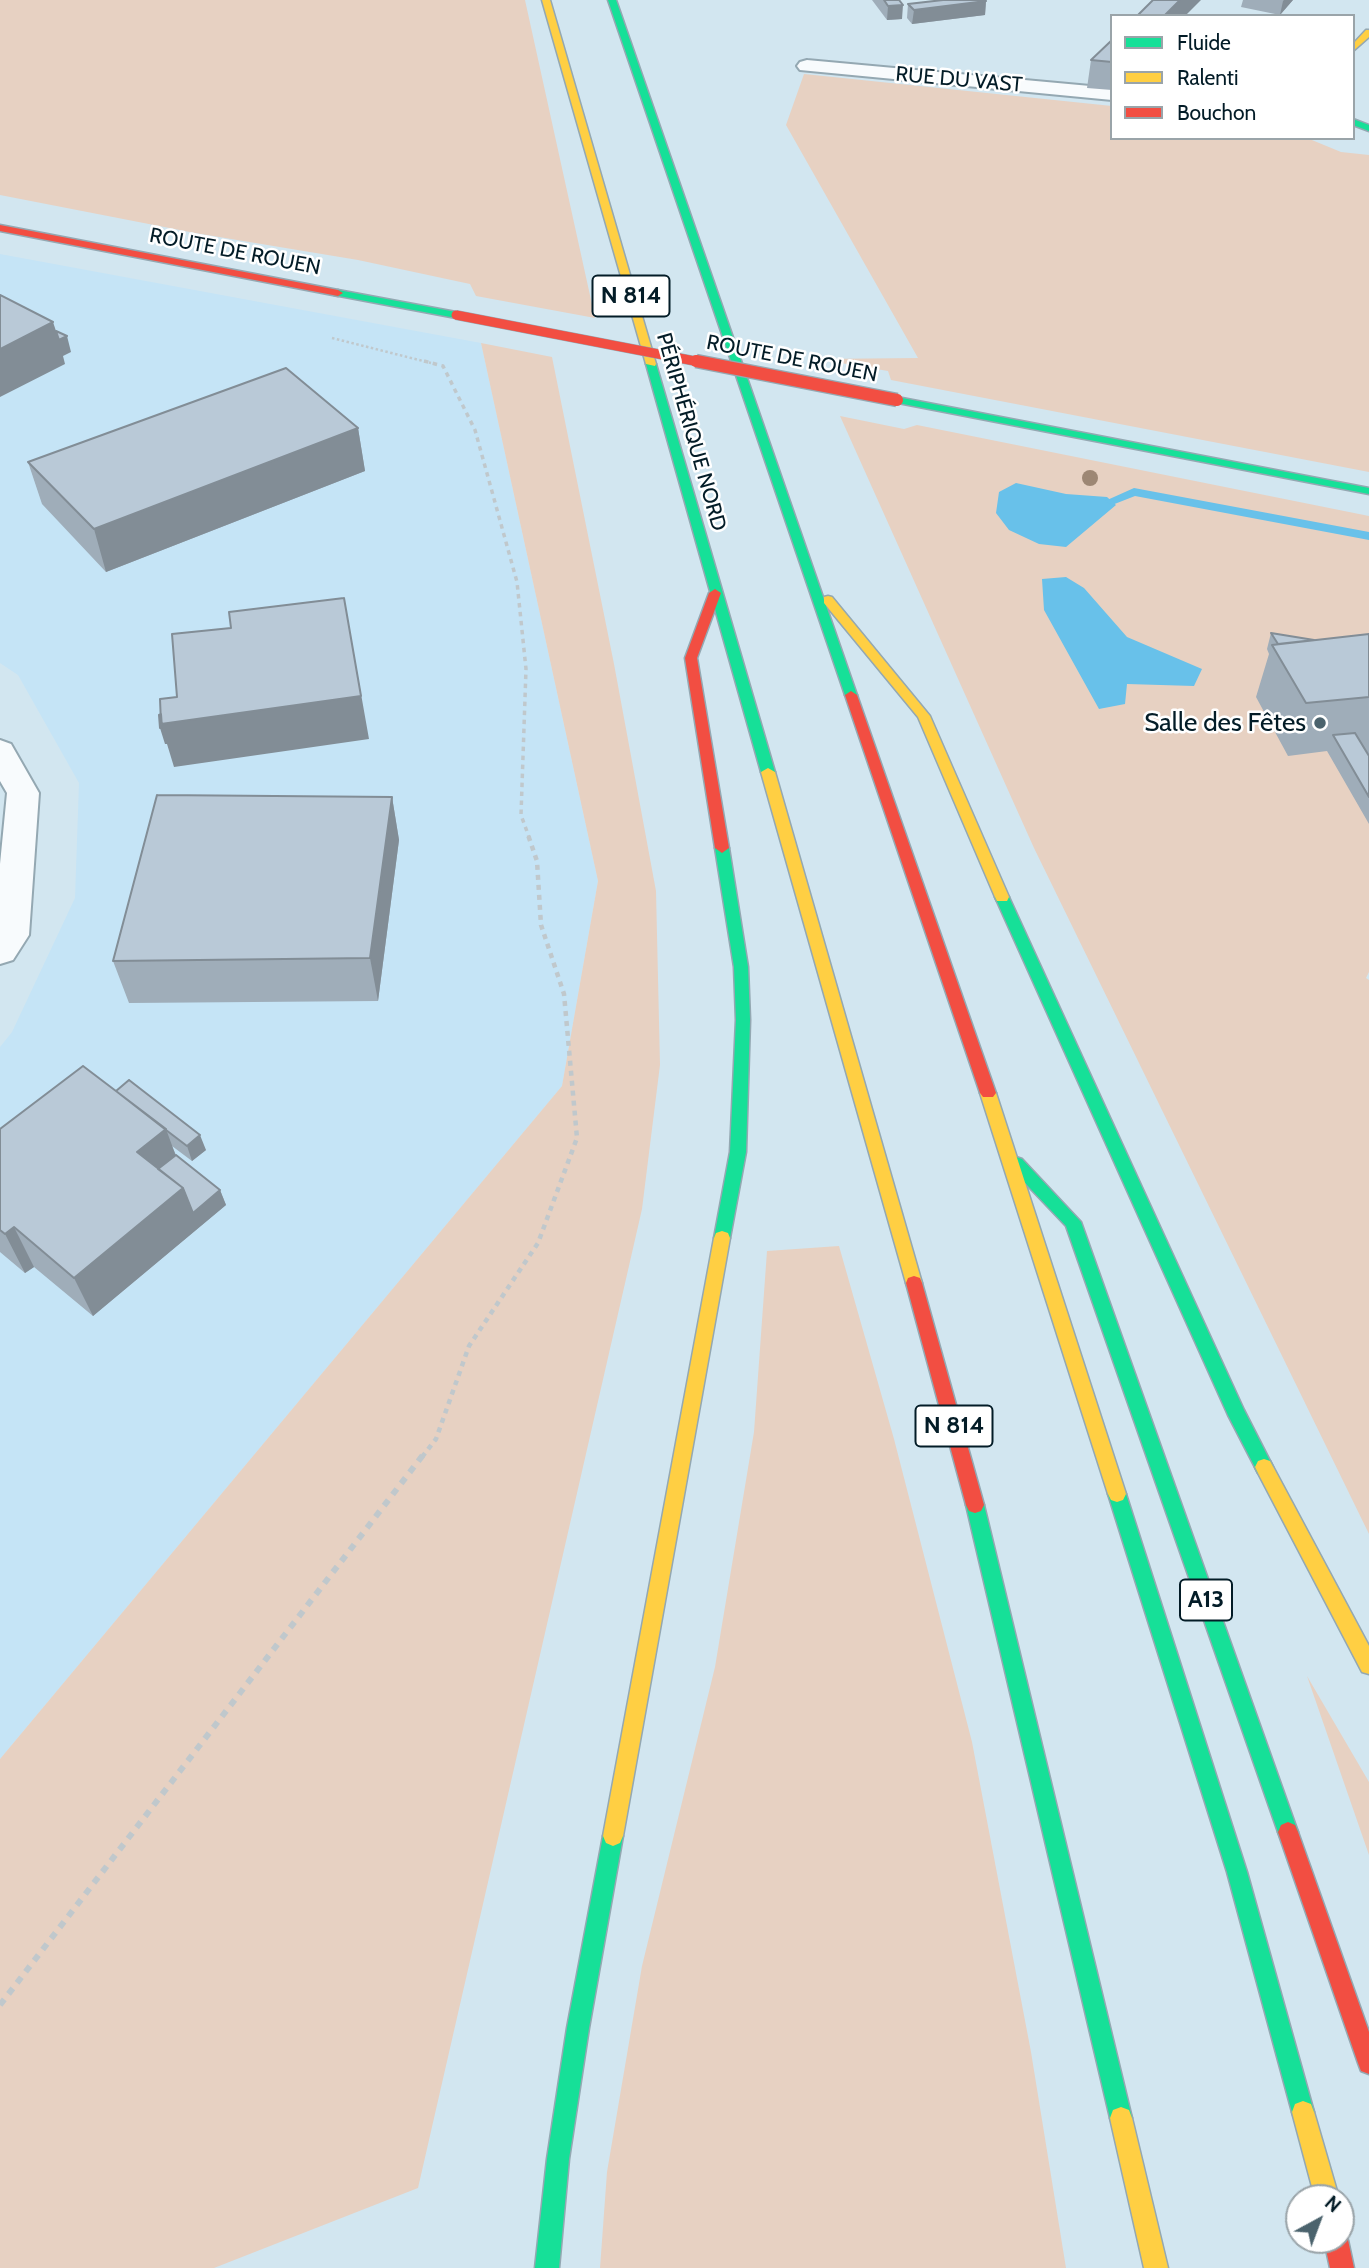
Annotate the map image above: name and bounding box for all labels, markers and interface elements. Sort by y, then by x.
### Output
legend [1110,14,1355,140]
text: Fluide [1177,30,1231,55]
street label: RUE DU VAST [894,62,1024,98]
text: Ralenti [1177,65,1238,90]
text: Bouchon [1177,100,1256,125]
street label: ROUTE DE ROUEN [147,223,323,281]
road number: N 814 [592,276,670,316]
street label: PÉRIPHÉRIQUE NORD [651,330,731,534]
street label: ROUTE DE ROUEN [704,330,880,388]
place label: Salle des Fêtes [1144,707,1306,739]
marker: Salle des Fêtes [1312,715,1328,731]
road number: N 814 [916,1406,992,1446]
road number: A13 [1180,1580,1232,1620]
north arrow [1285,2184,1355,2254]
text: N [1320,2191,1345,2217]

